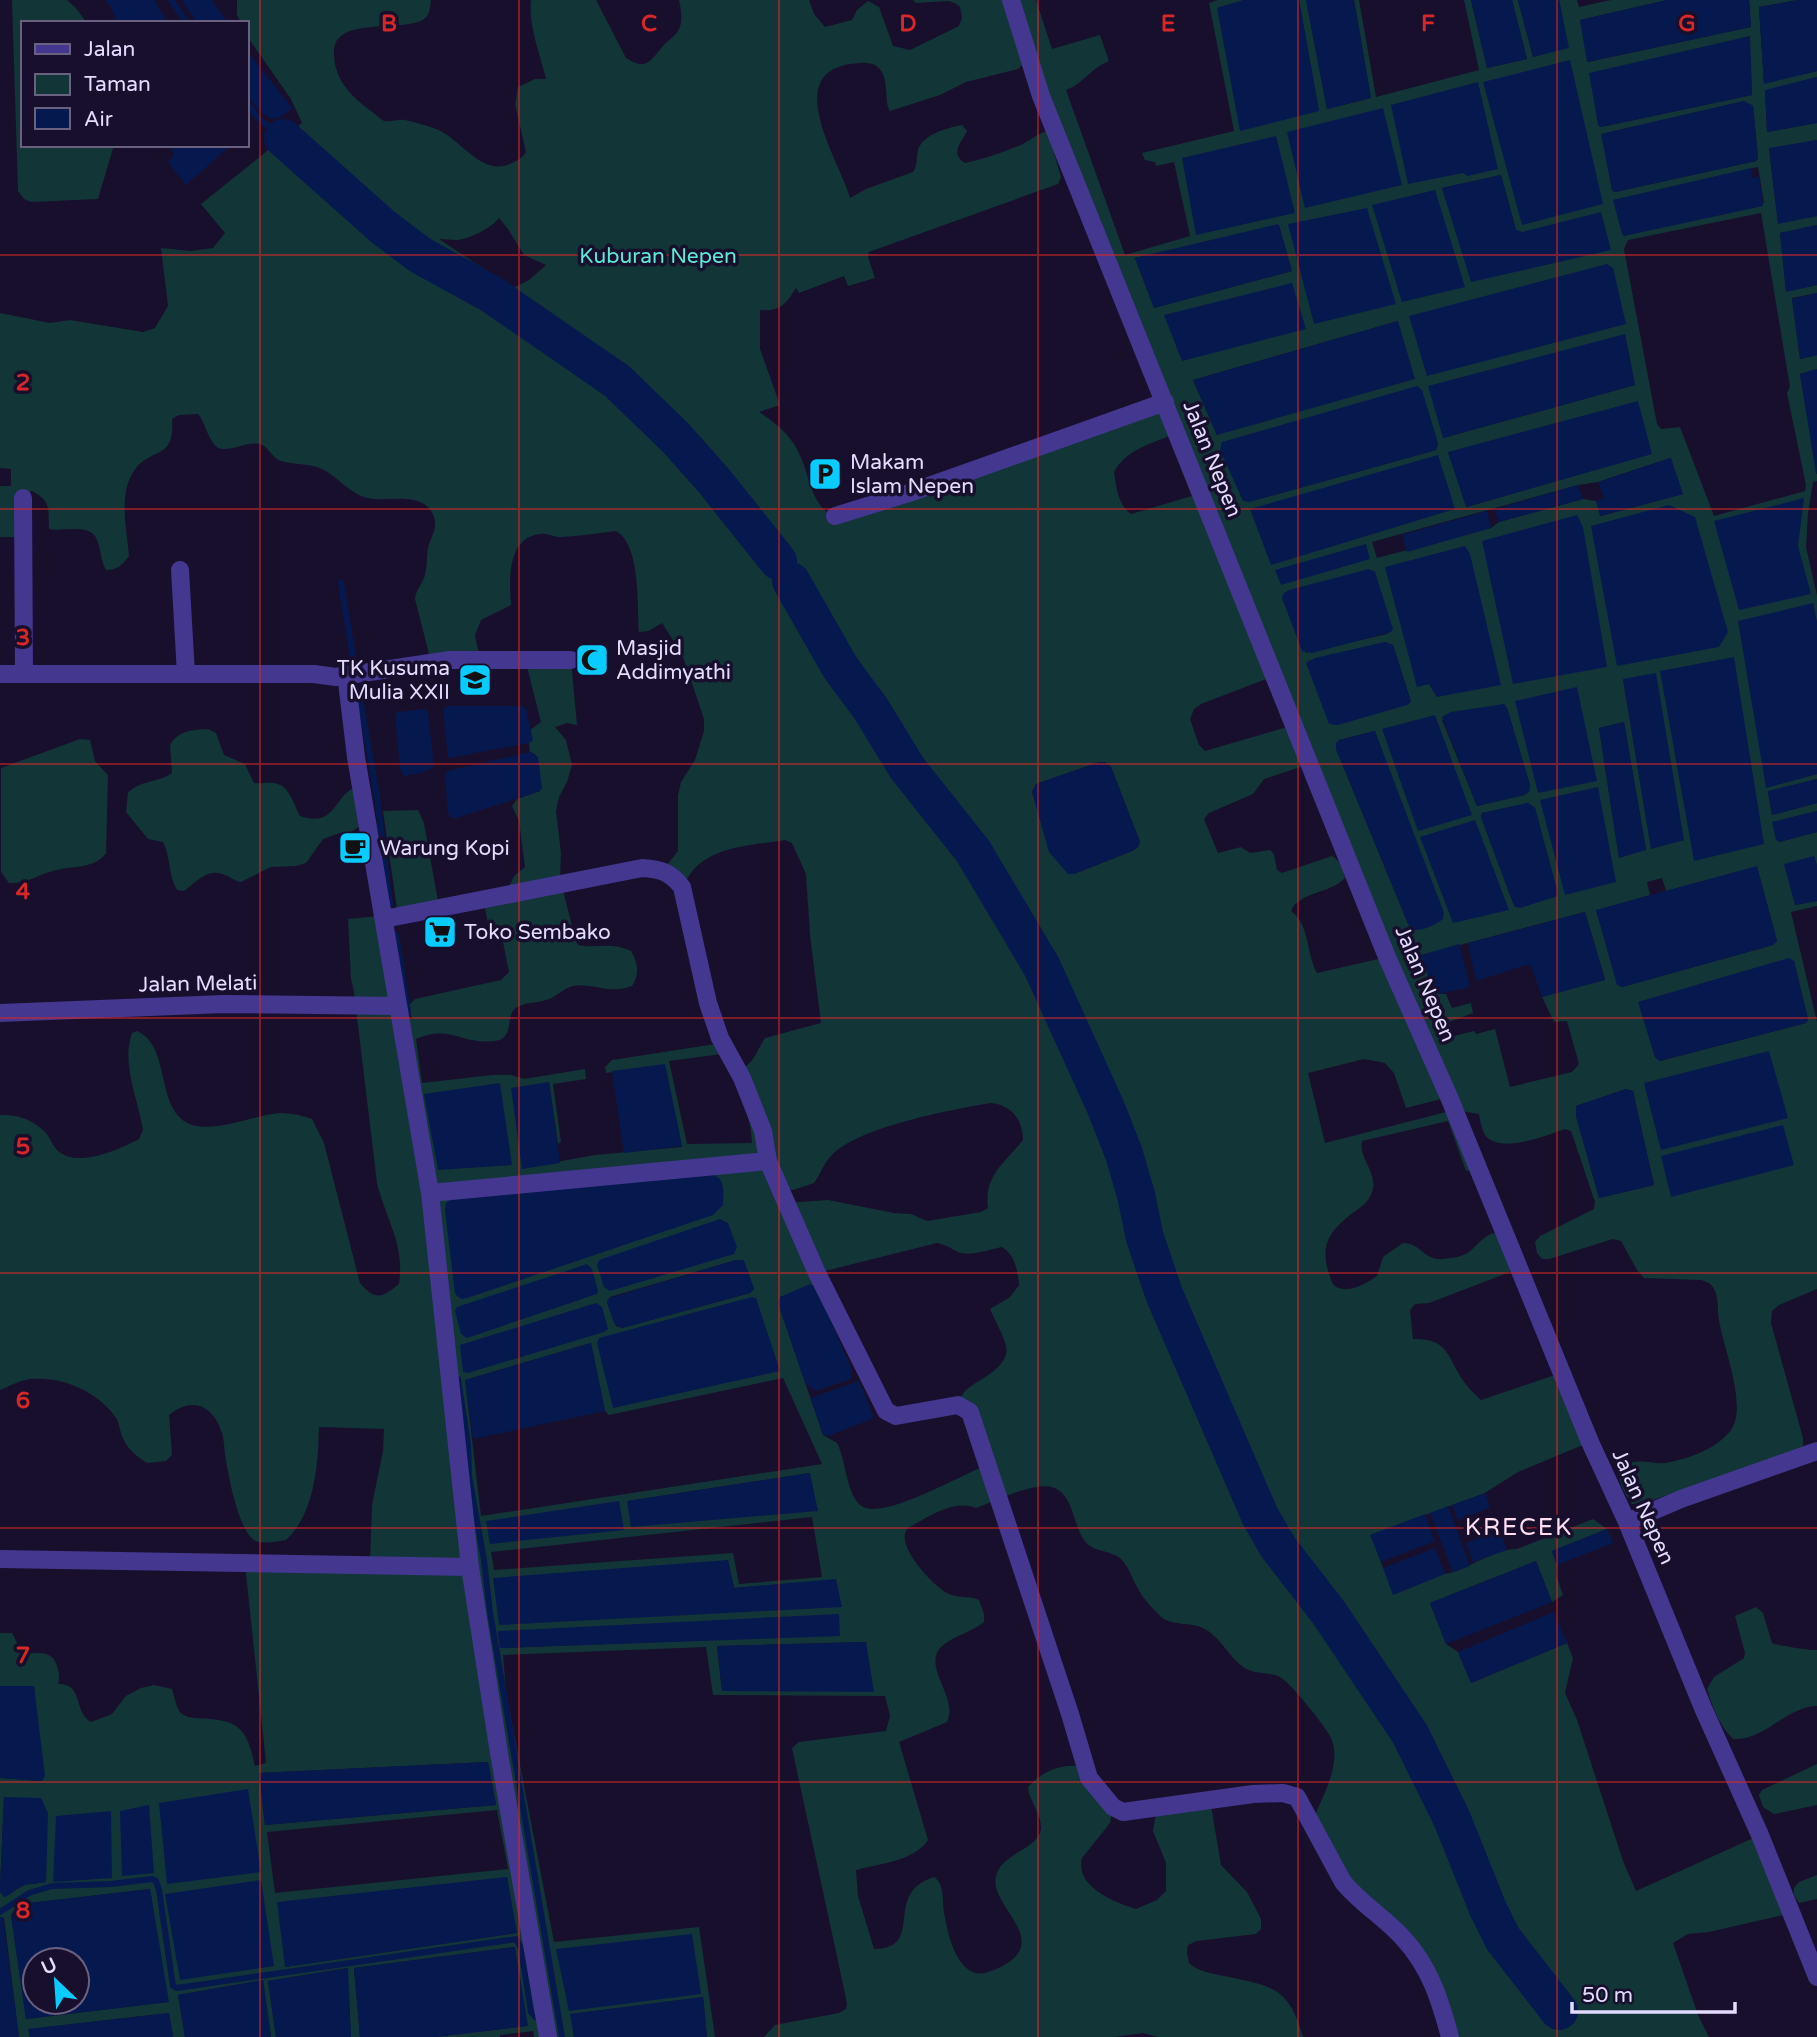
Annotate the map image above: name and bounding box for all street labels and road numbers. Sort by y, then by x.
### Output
street label: Jalan Nepen [1177,397,1247,521]
street label: Jalan Nepen [1389,922,1461,1046]
street label: Jalan Melati [138,970,258,998]
street label: Jalan Nepen [1607,1446,1679,1568]

